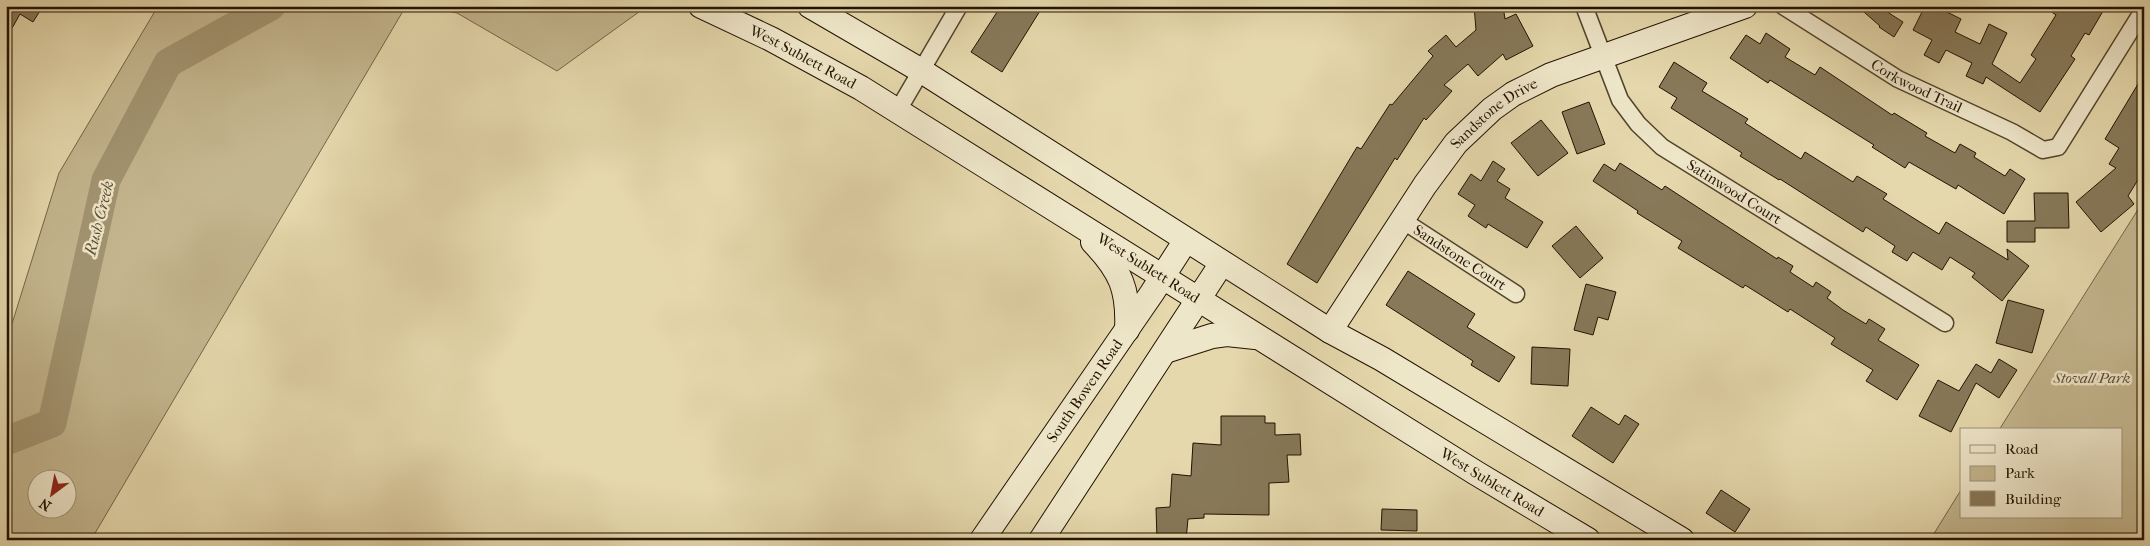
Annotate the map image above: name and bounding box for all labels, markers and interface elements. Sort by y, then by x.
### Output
street label: West Sublett Road [746,21,860,93]
street label: Corkwood Trail [1868,55,1965,117]
street label: Sandstone Drive [1446,74,1541,152]
street label: Satinwood Court [1684,156,1786,229]
water label: Rush Creek [80,179,117,258]
street label: Sandstone Court [1410,221,1510,295]
street label: West Sublett Road [1093,228,1204,307]
street label: South Bowen Road [1043,335,1127,446]
park label: Stovall Park [2053,369,2131,387]
legend [1960,428,2122,518]
text: Road [2005,440,2039,458]
street label: West Sublett Road [1436,443,1548,521]
text: Park [2005,464,2035,482]
north arrow [28,468,78,518]
text: Building [2005,490,2062,508]
text: N [36,494,54,515]

